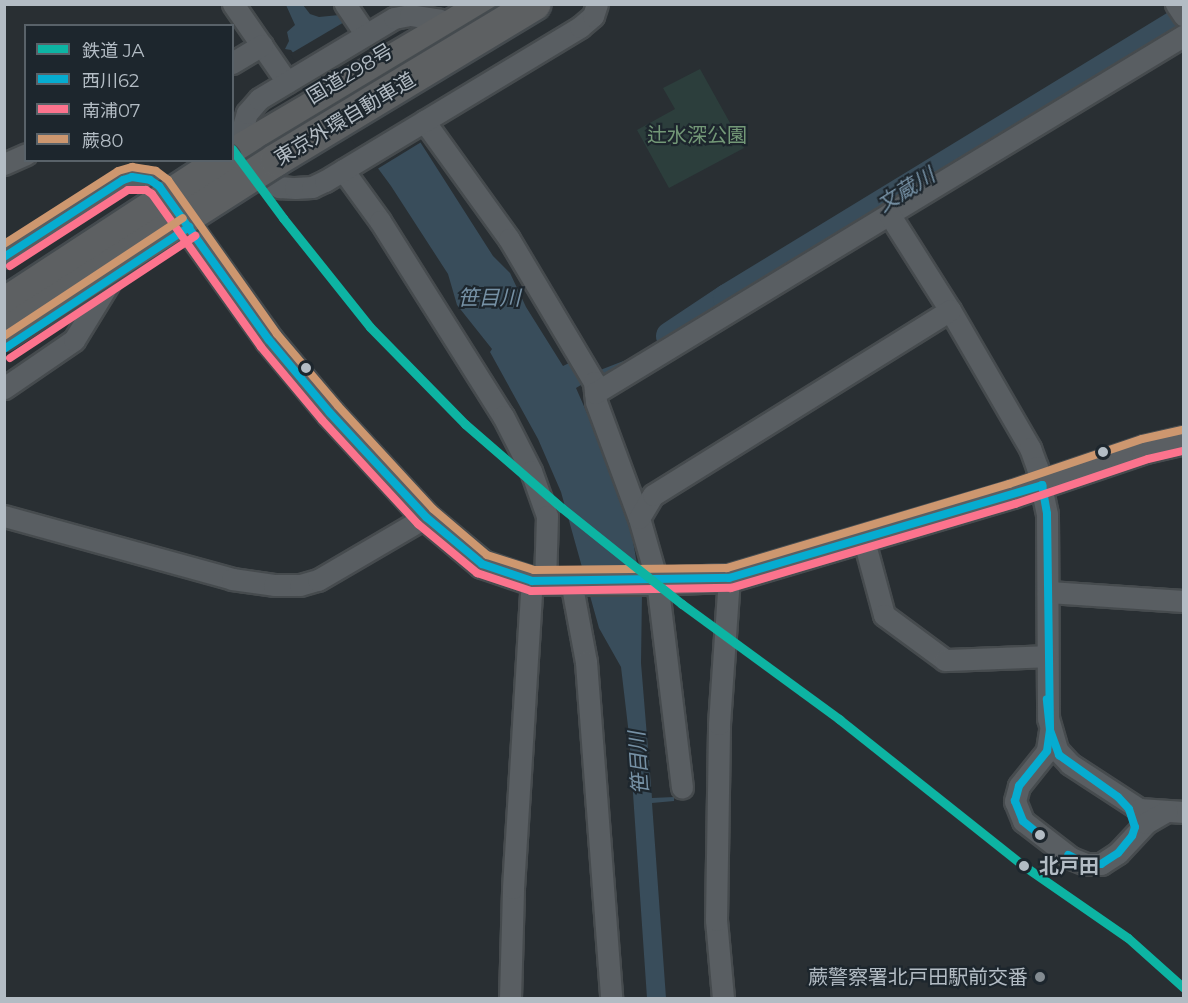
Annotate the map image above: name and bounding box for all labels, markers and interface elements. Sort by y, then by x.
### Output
legend [24,24,234,162]
street label: 国道298号 [303,39,397,109]
text: 鉄道 JA [82,40,144,62]
street label: 東京外環自動車道 [270,68,420,170]
text: 西川62 [82,70,139,92]
text: 南浦07 [82,100,140,122]
park label: 辻水深公園 [647,123,747,147]
text: 蕨80 [82,130,123,152]
water label: 文蔵川 [873,163,939,217]
water label: 笹目川 [458,285,520,311]
unlabelled marker [300,362,312,374]
unlabelled marker [1097,446,1109,458]
water label: 笹目川 [624,731,654,795]
unlabelled marker [1034,829,1046,841]
place label: 北戸田 [1039,854,1099,878]
marker: 北戸田 [1014,856,1034,876]
place label: 蕨警察署北戸田駅前交番 [808,965,1028,989]
marker: 蕨警察署北戸田駅前交番 [1033,970,1047,984]

